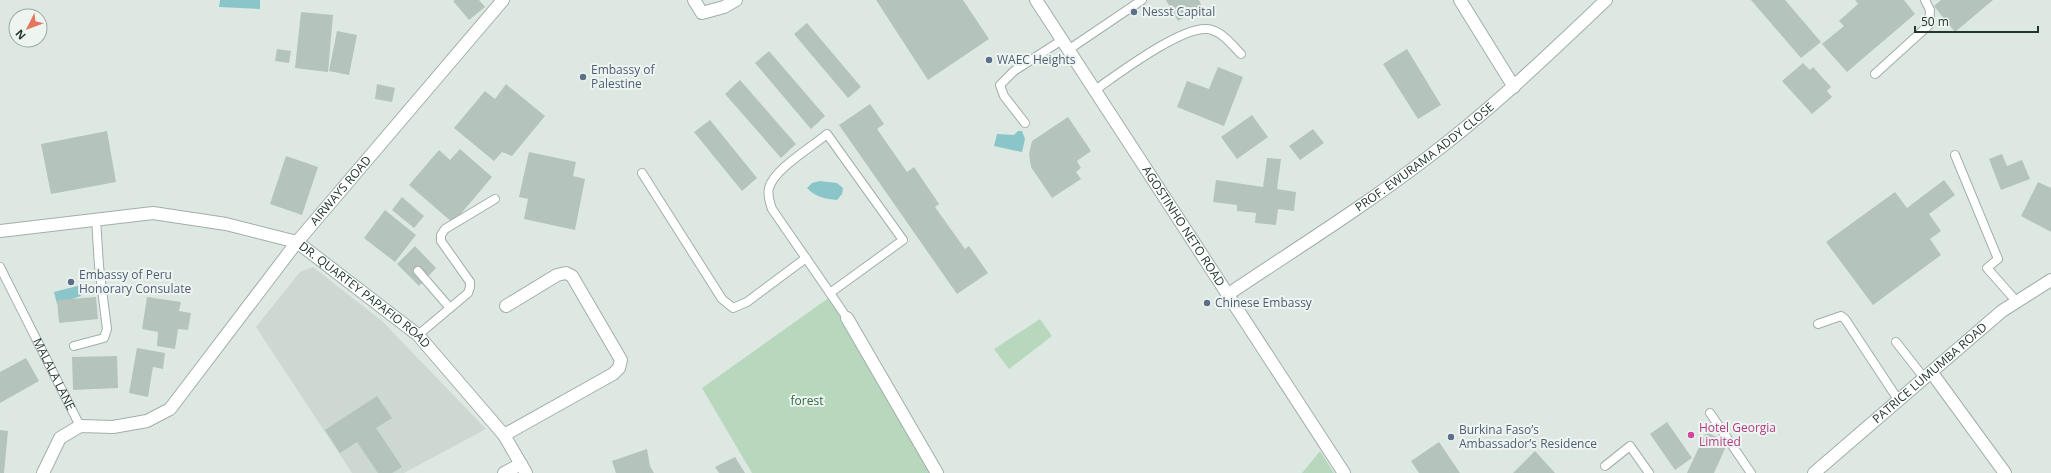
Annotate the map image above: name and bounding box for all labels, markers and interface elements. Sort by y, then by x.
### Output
place label: Nesst Capital [1142,3,1215,20]
marker: Nesst Capital [1129,7,1139,17]
north arrow [8,8,48,48]
scale bar [1915,8,2038,34]
text: 50 m [1921,13,1949,30]
text: N [12,27,29,43]
place label: WAEC Heights [997,51,1076,68]
marker: WAEC Heights [984,55,994,65]
place label: Embassy of Palestine [591,61,656,92]
marker: Embassy of Palestine [578,72,588,82]
street label: PROF. EWURAMA ADDY CLOSE [1351,98,1497,215]
street label: AIRWAYS ROAD [306,152,375,229]
street label: AGOSTINHO NETO ROAD [1138,162,1229,289]
street label: DR. QUARTEY PAPAFIO ROAD [295,237,435,352]
place label: Embassy of Peru Honorary Consulate [79,266,191,297]
marker: Embassy of Peru Honorary Consulate [66,277,76,287]
place label: Chinese Embassy [1215,294,1313,311]
marker: Chinese Embassy [1202,298,1212,308]
street label: PATRICE LUMUMBA ROAD [1869,319,1991,427]
street label: MALALA LANE [29,335,80,413]
park label: forest [791,392,823,409]
place label: Hotel Georgia Limited [1699,419,1776,450]
place label: Burkina Faso’s Ambassador’s Residence [1459,421,1597,452]
marker: Hotel Georgia Limited [1686,430,1696,440]
marker: Burkina Faso’s Ambassador’s Residence [1446,432,1456,442]

